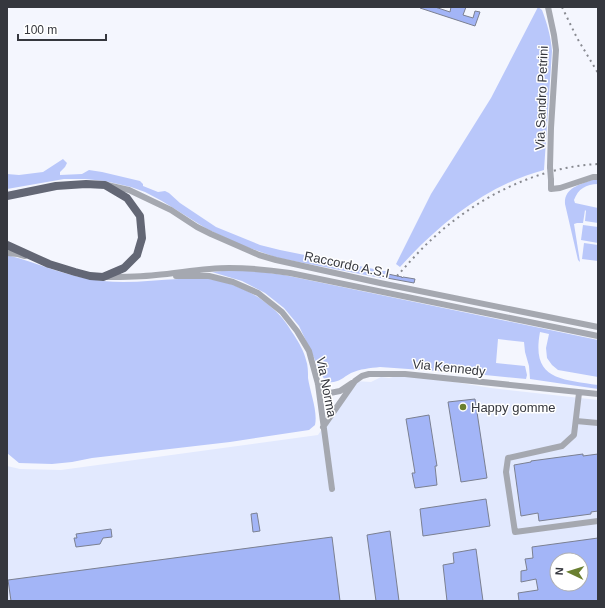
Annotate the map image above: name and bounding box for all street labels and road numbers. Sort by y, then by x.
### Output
street label: Via Sandro Petrini [532,45,551,151]
street label: Raccordo A.S.I [303,248,391,281]
street label: Via Norma [313,356,340,419]
street label: Via Kennedy [412,356,487,379]

